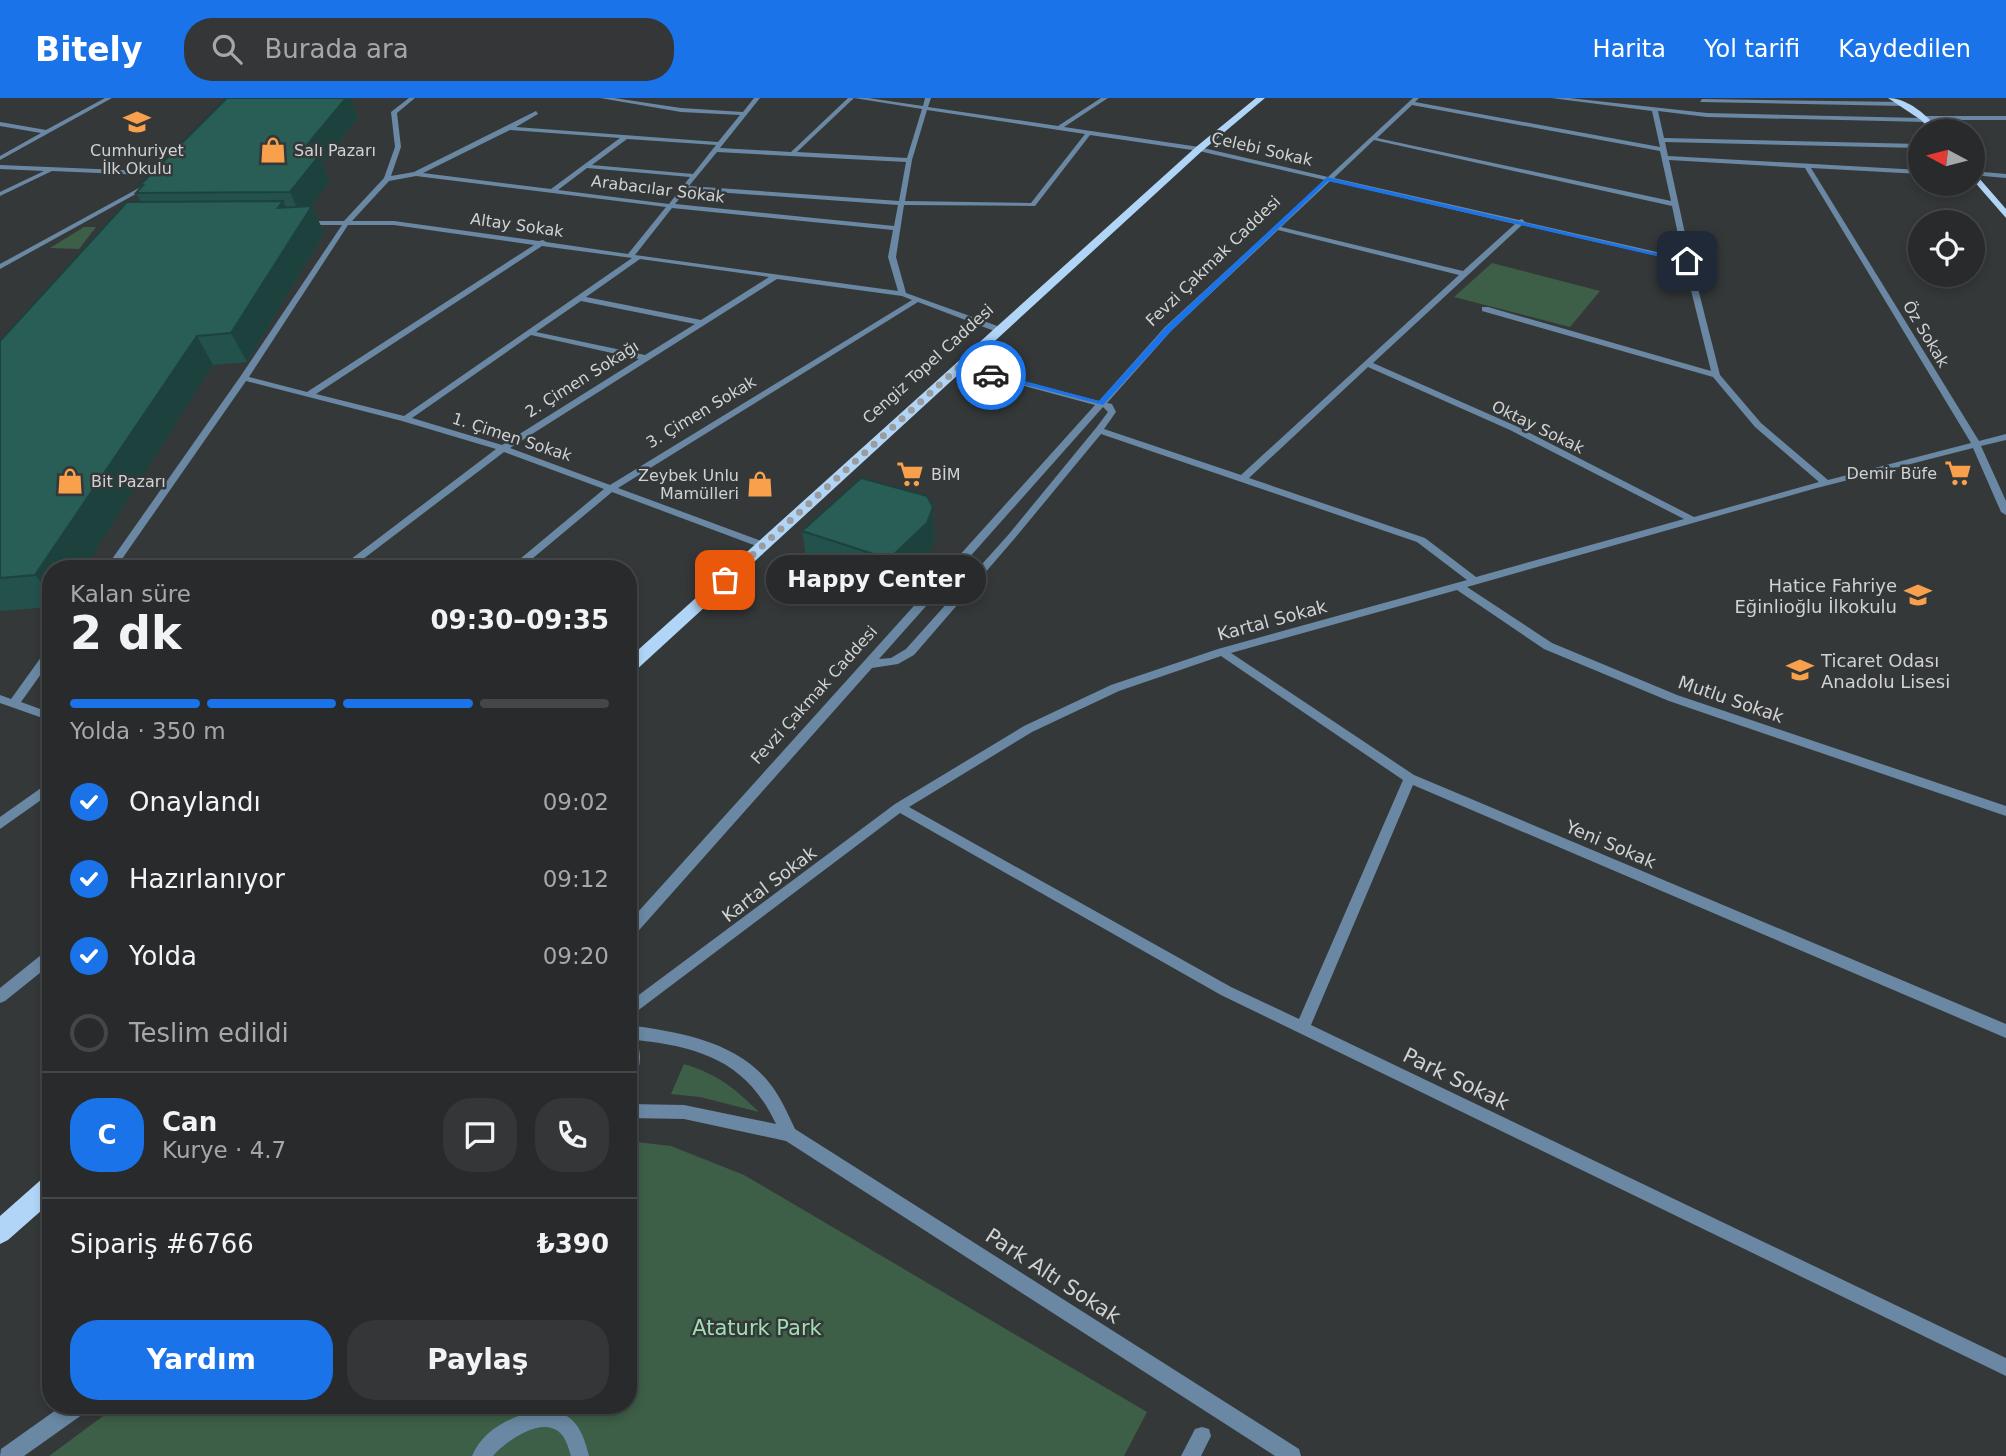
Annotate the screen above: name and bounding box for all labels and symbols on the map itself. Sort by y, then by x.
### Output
school or university icon: Cumhuriyet İlk Okulu [122,107,152,137]
north arrow [1908,119,1984,196]
street label: Çelebi Sokak [1210,128,1315,170]
shop icon: Salı Pazarı [258,135,288,165]
place label: Cumhuriyet İlk Okulu [90,141,184,178]
place label: Salı Pazarı [294,141,376,160]
street label: Arabacılar Sokak [590,171,727,207]
street label: Fevzi Çakmak Caddesi [1142,192,1284,330]
street label: Altay Sokak [469,209,566,241]
pin [1657,231,1717,291]
street label: Öz Sokak [1899,297,1954,371]
street label: Cengiz Topel Caddesi [859,300,997,428]
street label: 2. Çimen Sokağı [522,337,642,421]
courier [956,340,1026,410]
street label: 3. Çimen Sokak [643,371,760,452]
street label: Oktay Sokak [1489,396,1588,458]
street label: 1. Çimen Sokak [450,409,575,466]
supermarket icon: Demir Büfe [1943,458,1973,488]
supermarket icon: BİM [895,459,925,489]
place label: Demir Büfe [1847,464,1937,483]
place label: BİM [931,465,961,484]
shop icon: Bit Pazarı [55,466,85,496]
place label: Zeybek Unlu Mamülleri [638,466,739,503]
shop icon: Zeybek Unlu Mamülleri [745,469,775,499]
place label: Bit Pazarı [91,472,166,491]
pin [695,550,755,610]
callout: Happy Center [767,556,987,604]
place label: Hatice Fahriye Eğinlioğlu İlkokulu [1734,575,1897,617]
school or university icon: Hatice Fahriye Eğinlioğlu İlkokulu [1903,580,1933,610]
street label: Kartal Sokak [1215,595,1330,645]
street label: Fevzi Çakmak Caddesi [747,622,881,768]
place label: Ticaret Odası Anadolu Lisesi [1820,650,1950,692]
school or university icon: Ticaret Odası Anadolu Lisesi [1785,655,1815,685]
street label: Mutlu Sokak [1676,671,1787,727]
street label: Yeni Sokak [1562,815,1660,873]
street label: Kartal Sokak [718,841,821,926]
street label: Park Sokak [1399,1043,1514,1115]
street label: Park Altı Sokak [981,1223,1126,1329]
park label: Ataturk Park [692,1316,823,1340]

